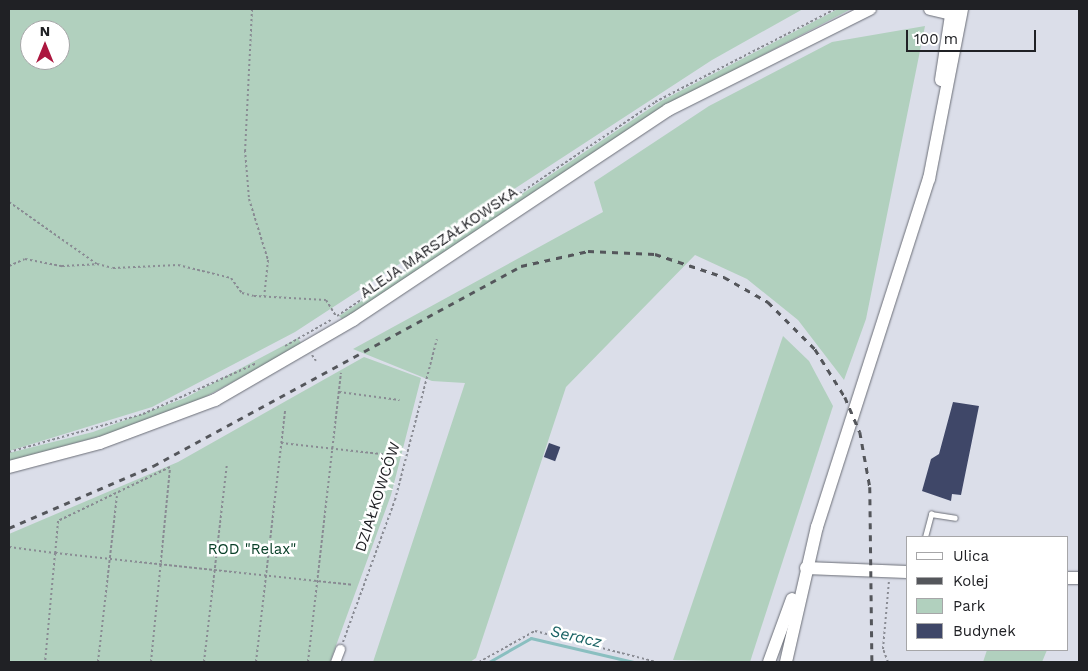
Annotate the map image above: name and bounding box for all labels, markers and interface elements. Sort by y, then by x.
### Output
north arrow [20,20,70,70]
scale bar [908,20,1038,52]
text: N [40,23,50,39]
text: 100 m [914,30,958,48]
street label: ALEJA MARSZAŁKOWSKA [357,183,521,303]
street label: DZIAŁKOWCÓW [352,440,404,554]
legend [906,536,1068,651]
park label: ROD "Relax" [208,541,296,559]
text: Ulica [953,547,989,565]
text: Kolej [953,572,988,590]
text: Park [953,597,985,615]
water label: Seracz [549,622,603,652]
text: Budynek [953,622,1016,640]

